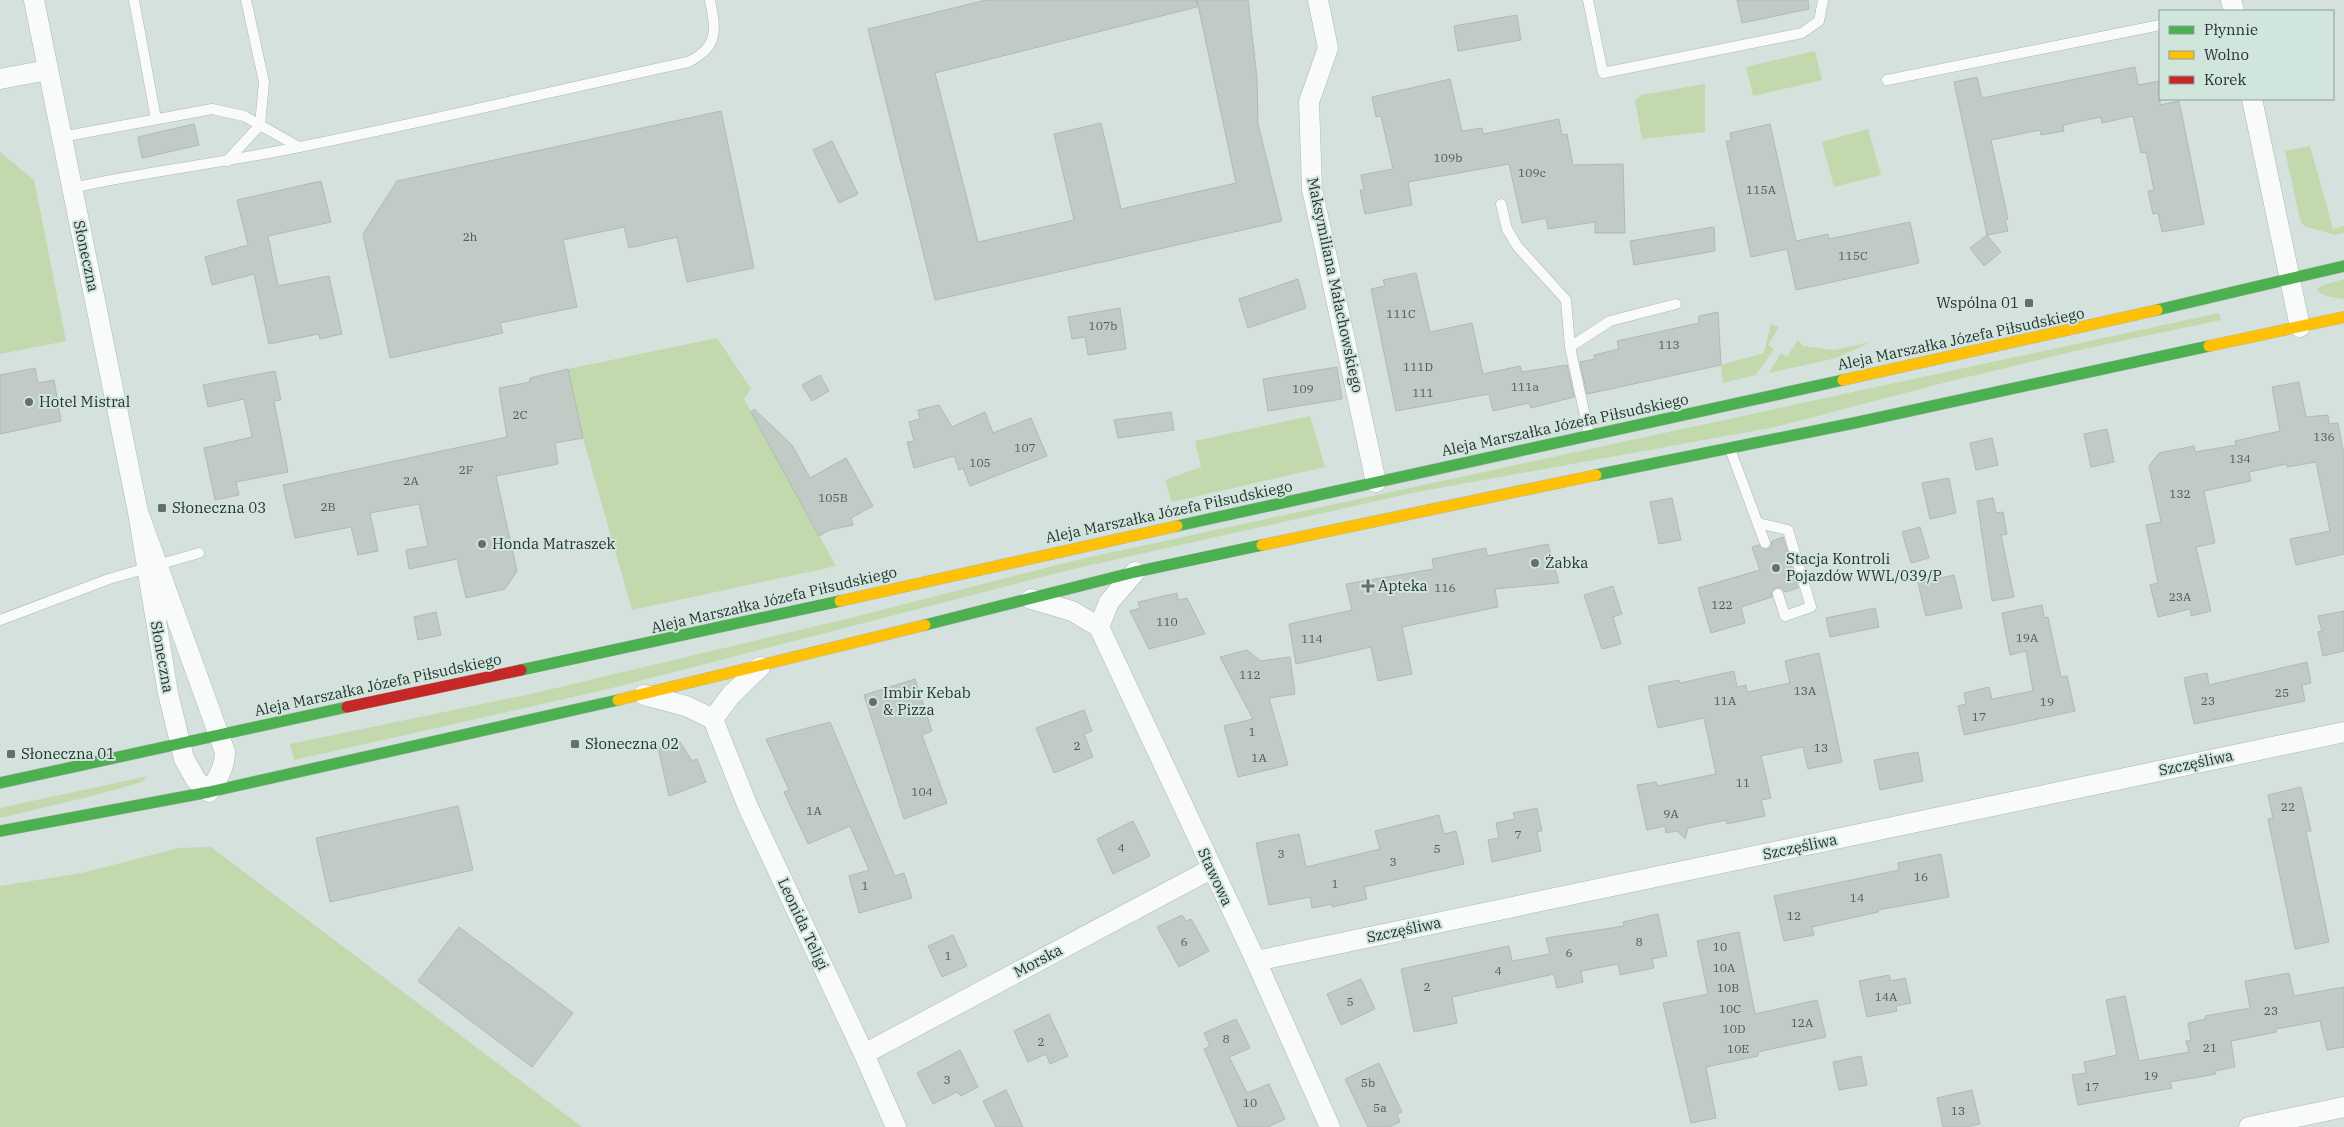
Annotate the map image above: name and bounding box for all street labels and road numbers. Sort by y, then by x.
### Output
street label: Maksymiliana Małachowskiego [1303,176,1368,394]
street label: Słoneczna [70,218,103,293]
street label: Aleja Marszałka Józefa Piłsudskiego [1836,303,2086,374]
street label: Aleja Marszałka Józefa Piłsudskiego [1440,389,1690,460]
street label: Aleja Marszałka Józefa Piłsudskiego [1044,476,1294,547]
street label: Aleja Marszałka Józefa Piłsudskiego [649,562,899,637]
street label: Słoneczna [147,619,178,694]
street label: Aleja Marszałka Józefa Piłsudskiego [253,649,503,720]
street label: Szczęśliwa [2157,745,2235,780]
street label: Szczęśliwa [1761,829,1839,864]
street label: Stawowa [1194,845,1237,909]
street label: Leonida Teligi [774,875,833,973]
street label: Szczęśliwa [1365,912,1443,947]
street label: Morska [1010,940,1065,981]

